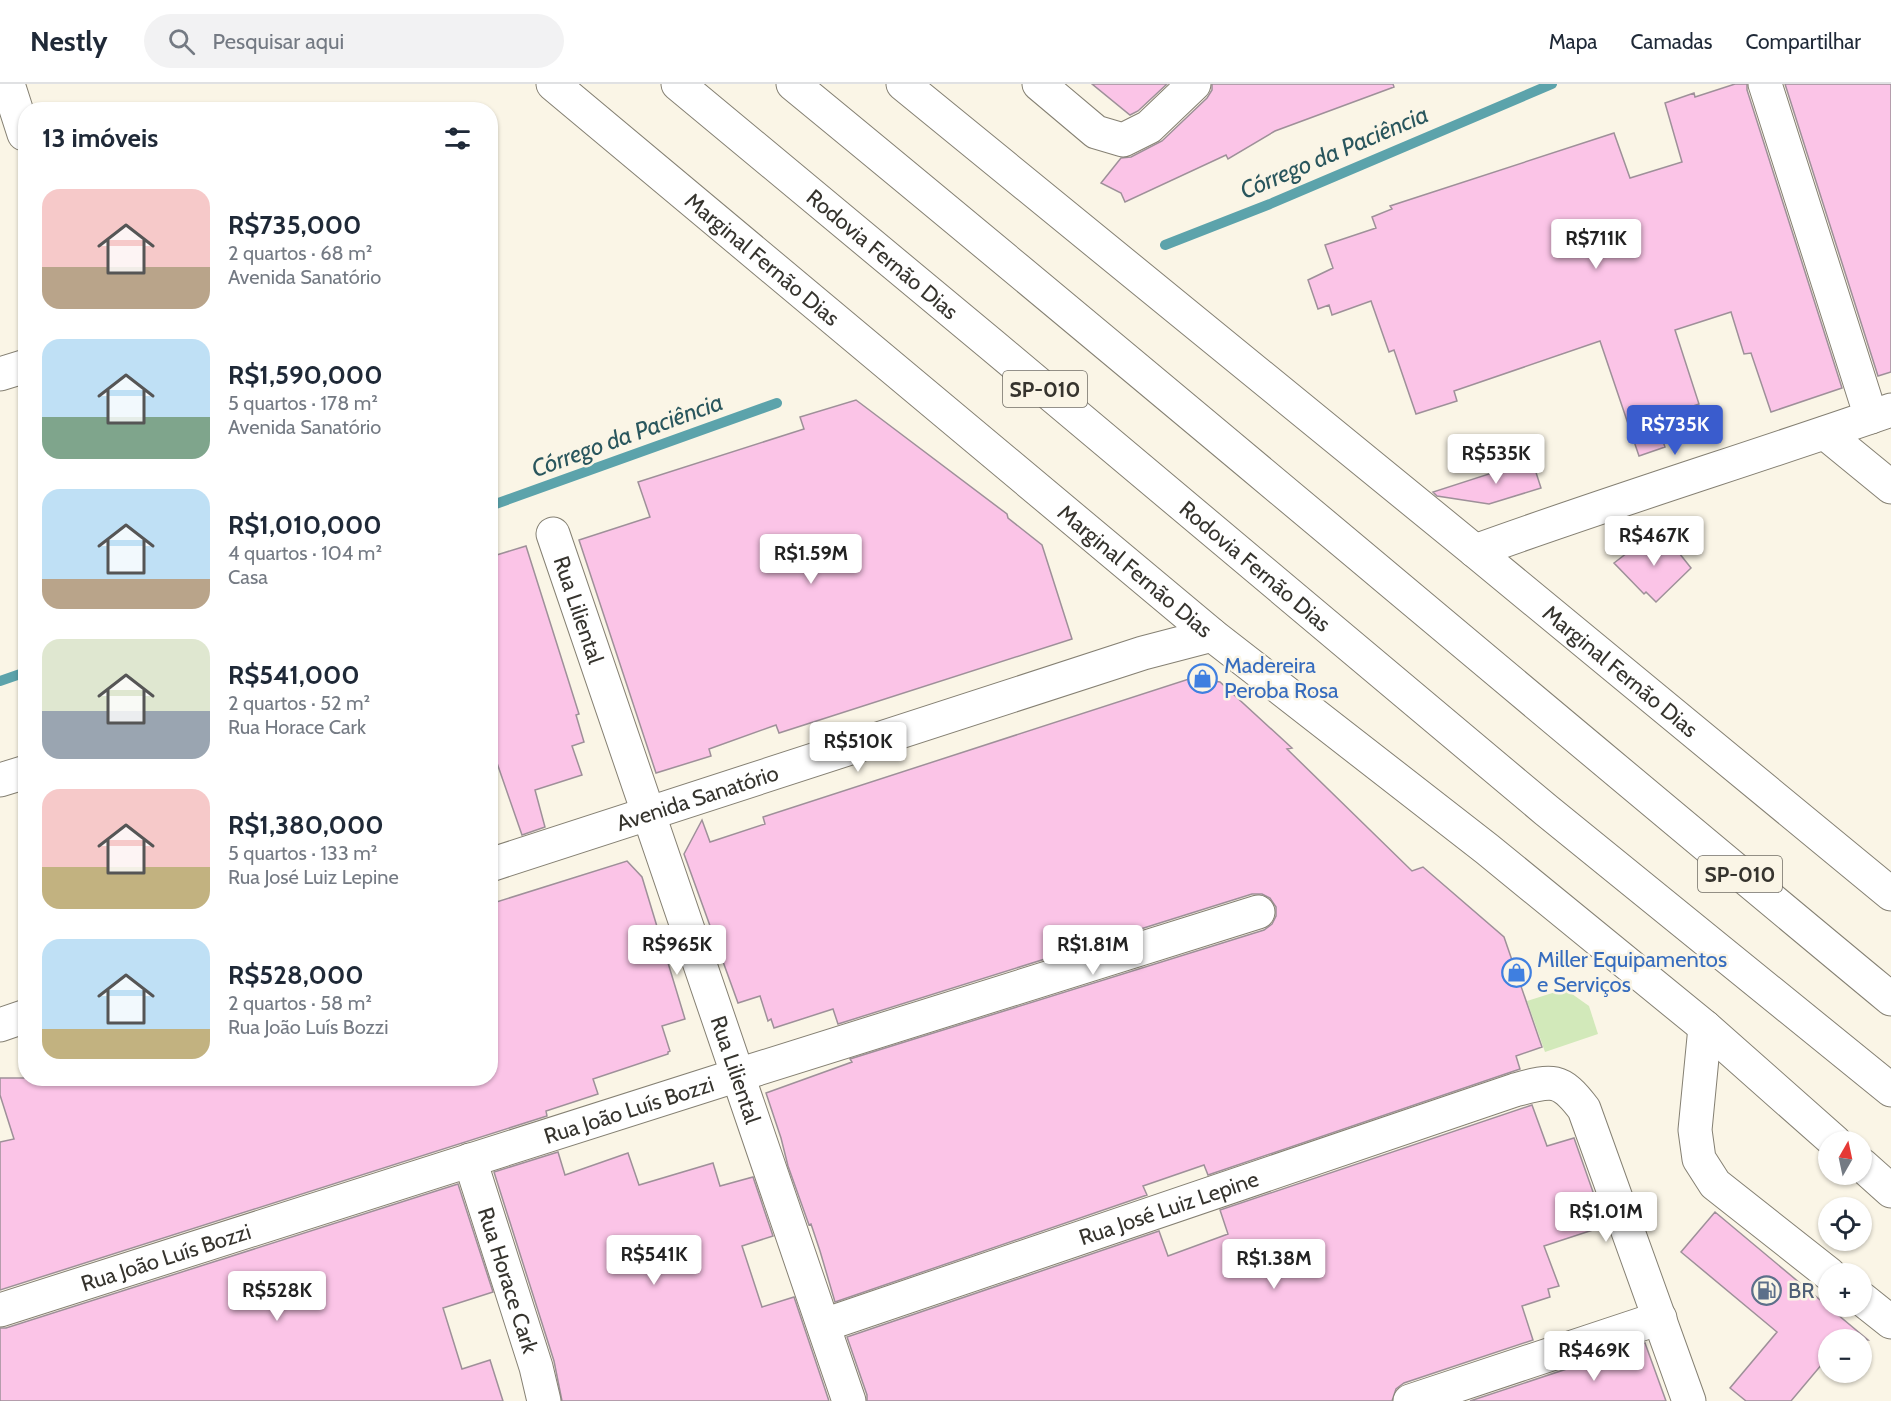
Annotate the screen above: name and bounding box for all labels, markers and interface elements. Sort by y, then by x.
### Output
search box [144,14,564,68]
text: Nestly [30,24,108,58]
icon: search [165,25,198,58]
text: Pesquisar aqui [213,28,344,55]
text: Mapa [1549,29,1597,54]
text: Camadas [1630,29,1712,54]
text: Compartilhar [1745,29,1861,54]
water label: Córrego da Paciência [1235,99,1433,205]
text: 13 imóveis [42,122,158,154]
icon: filters [441,122,474,155]
street label: Rodovia Fernão Dias [801,183,964,325]
street label: Marginal Fernão Dias [680,187,845,331]
text: R$735,000 [228,209,361,241]
icon: home [90,213,162,285]
pin: R$711K [1547,219,1645,270]
text: R$711K [1565,226,1627,250]
text: 2 quartos · 68 m² [228,241,372,265]
text: Avenida Sanatório [228,265,381,289]
text: R$1,590,000 [228,359,383,391]
icon: home [90,363,162,435]
road number: SP-010 [1003,371,1087,407]
water label: Córrego da Paciência [527,387,727,483]
text: 5 quartos · 178 m² [228,391,378,415]
pin: R$735K [1626,405,1724,456]
text: R$735K [1641,412,1709,436]
text: Avenida Sanatório [228,415,381,439]
pin: R$535K [1447,434,1545,485]
text: R$535K [1462,441,1530,465]
street label: Rodovia Fernão Dias [1174,495,1336,637]
street label: Marginal Fernão Dias [1053,499,1218,643]
text: R$1,010,000 [228,509,382,541]
icon: home [90,513,162,585]
pin: R$467K [1605,516,1703,567]
text: R$467K [1619,523,1689,547]
pin: R$1.59M [756,534,866,585]
text: 4 quartos · 104 m² [228,541,382,565]
text: R$1.59M [774,541,848,565]
street label: Rua Liliental [548,552,610,668]
text: Casa [228,565,268,589]
street label: Marginal Fernão Dias [1537,599,1704,743]
place label: Madereira Peroba Rosa [1224,652,1339,704]
text: R$541,000 [228,659,360,691]
shop icon: Madereira Peroba Rosa [1187,662,1219,694]
icon: home [90,663,162,735]
text: 2 quartos · 52 m² [228,691,370,715]
text: Rua Horace Cark [228,715,366,739]
pin: R$510K [809,722,907,773]
text: R$510K [824,729,892,753]
street label: Avenida Sanatório [613,759,782,837]
text: R$1,380,000 [228,809,384,841]
icon: home [90,813,162,885]
text: 5 quartos · 133 m² [228,841,377,865]
road number: SP-010 [1698,856,1782,892]
text: Rua José Luiz Lepine [228,865,399,889]
pin: R$965K [628,925,726,976]
pin: R$1.81M [1038,925,1148,976]
text: R$965K [642,932,712,956]
text: R$1.81M [1057,932,1129,956]
place label: Miller Equipamentos e Serviços [1537,946,1727,998]
shop icon: Miller Equipamentos e Serviços [1500,956,1532,988]
text: R$528,000 [228,959,364,991]
icon: home [90,963,162,1035]
text: 2 quartos · 58 m² [228,991,372,1015]
street label: Rua Liliental [705,1012,767,1128]
text: Rua João Luís Bozzi [228,1015,389,1039]
street label: Rua João Luís Bozzi [541,1070,717,1149]
north arrow [1818,1131,1872,1185]
map controls [1818,1131,1872,1383]
street label: Rua José Luiz Lepine [1075,1165,1262,1251]
pin: R$1.01M [1551,1192,1661,1243]
button: locate [1818,1197,1872,1251]
text: R$1.01M [1569,1199,1643,1223]
street label: Rua Horace Cark [472,1204,544,1357]
street label: Rua João Luís Bozzi [78,1218,254,1297]
pin: R$541K [605,1235,703,1286]
pin: R$1.38M [1219,1239,1329,1290]
text: R$541K [620,1242,688,1266]
text: R$1.38M [1236,1246,1312,1270]
button: + [1818,1263,1872,1317]
pin: R$528K [228,1271,326,1322]
fuel station icon: BR [1751,1274,1783,1306]
place label: BR [1788,1277,1814,1304]
text: R$528K [242,1278,312,1302]
button: − [1818,1329,1872,1383]
pin: R$469K [1545,1331,1643,1382]
text: R$469K [1558,1338,1630,1362]

